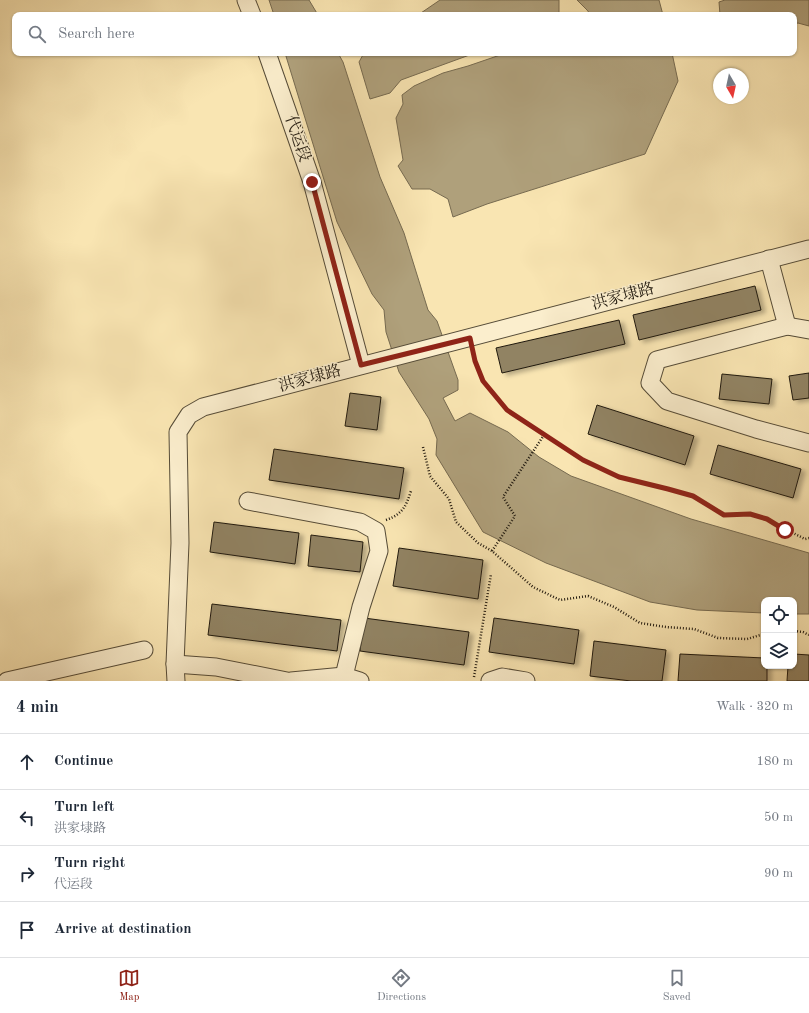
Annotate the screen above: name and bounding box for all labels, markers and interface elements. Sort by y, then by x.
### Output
search box [12,12,797,56]
icon: search [26,23,48,45]
text: Search here [58,27,135,42]
north arrow [713,68,749,104]
street label: 代运段 [282,113,314,164]
route end [303,173,321,191]
street label: 洪家埭路 [589,279,656,313]
street label: 洪家埭路 [276,361,343,395]
route start [776,521,794,539]
map controls [761,597,797,669]
button: locate [761,597,797,633]
button: layers [761,633,797,669]
text: 4 min [16,699,59,716]
text: Walk · 320 m [716,700,793,713]
icon: ahead [16,751,38,773]
text: Continue [54,754,113,769]
text: 180 m [756,755,793,768]
text: Turn left [54,800,114,815]
icon: left [16,807,38,829]
text: 50 m [764,811,793,824]
text: 洪家埭路 [54,822,106,835]
text: Turn right [54,856,125,871]
icon: right [16,863,38,885]
text: 90 m [764,867,793,880]
text: 代运段 [54,878,93,891]
icon: arrive [16,919,38,941]
text: Arrive at destination [54,922,192,937]
tab: Map [118,967,140,1005]
tab: Directions [377,967,426,1005]
tab: Saved [663,967,691,1005]

